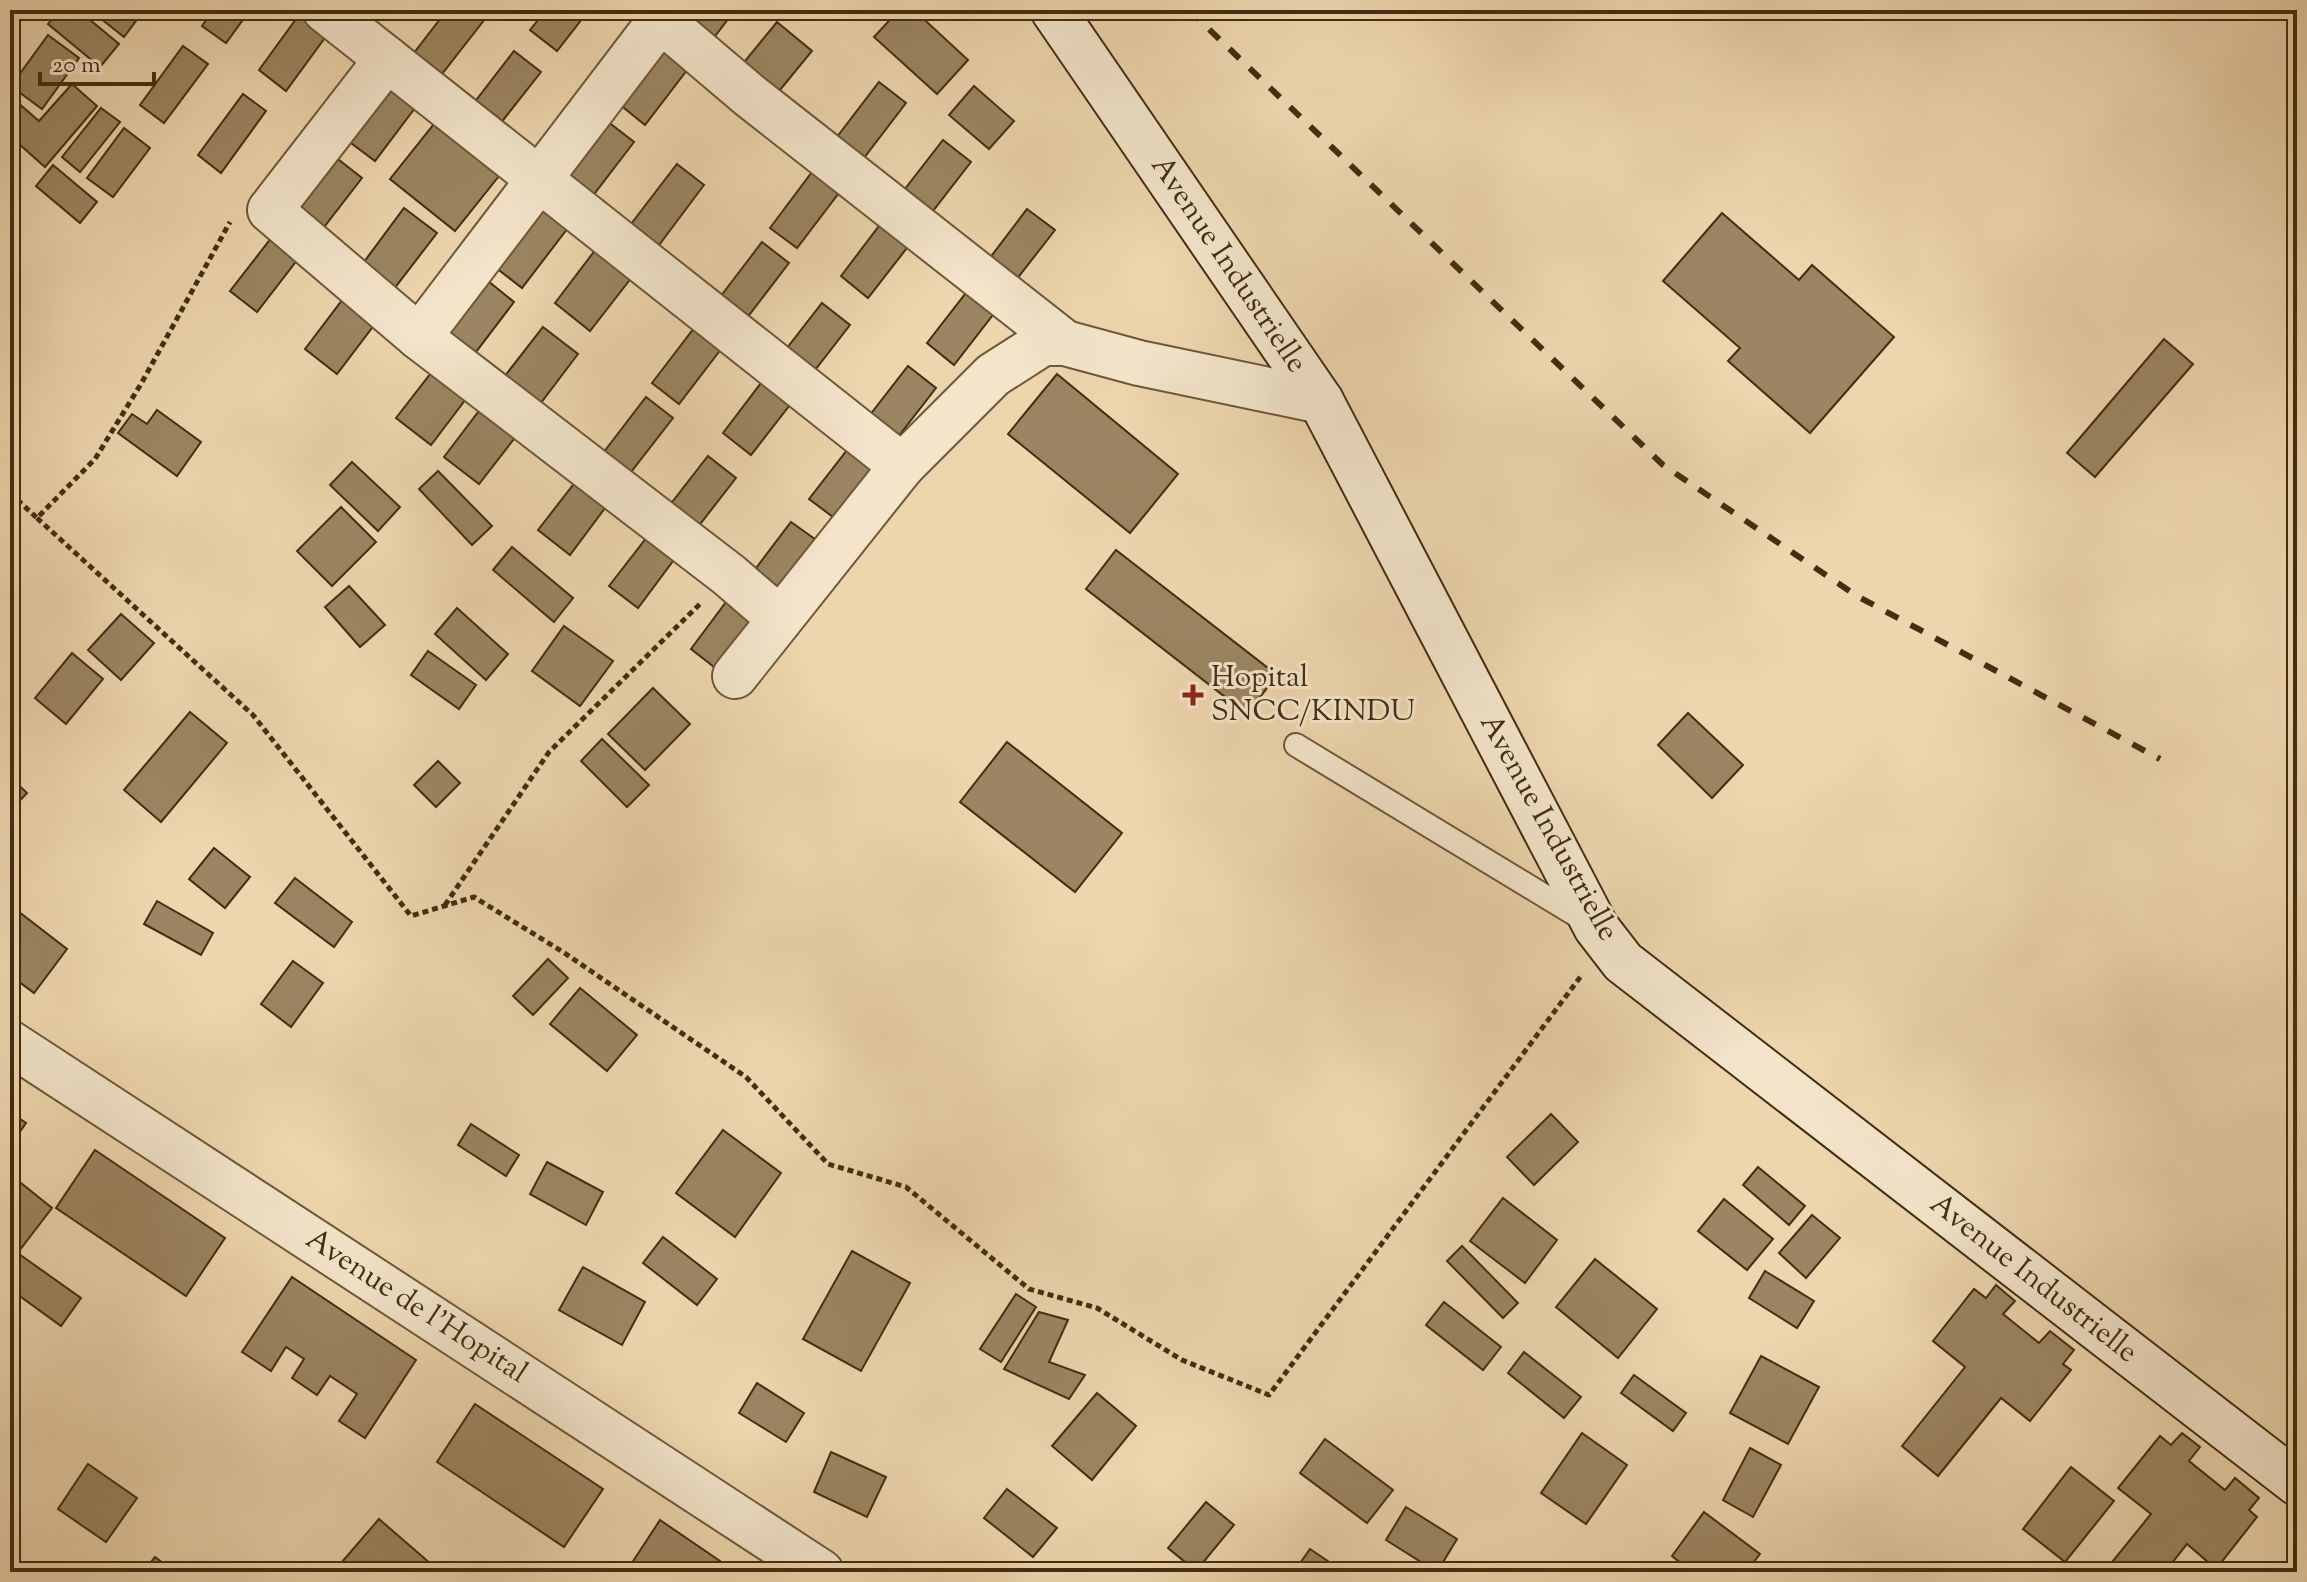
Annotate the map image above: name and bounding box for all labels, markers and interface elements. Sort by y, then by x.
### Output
scale bar [40,36,154,86]
text: 20 m [52,49,101,83]
street label: Avenue Industrielle [1139,148,1317,382]
place label: Hopital SNCC/KINDU [1211,657,1415,734]
marker: Hopital SNCC/KINDU [1182,684,1204,706]
street label: Avenue Industrielle [1468,707,1628,949]
street label: Avenue Industrielle [1920,1184,2146,1374]
street label: Avenue de l'Hopital [297,1219,535,1395]

